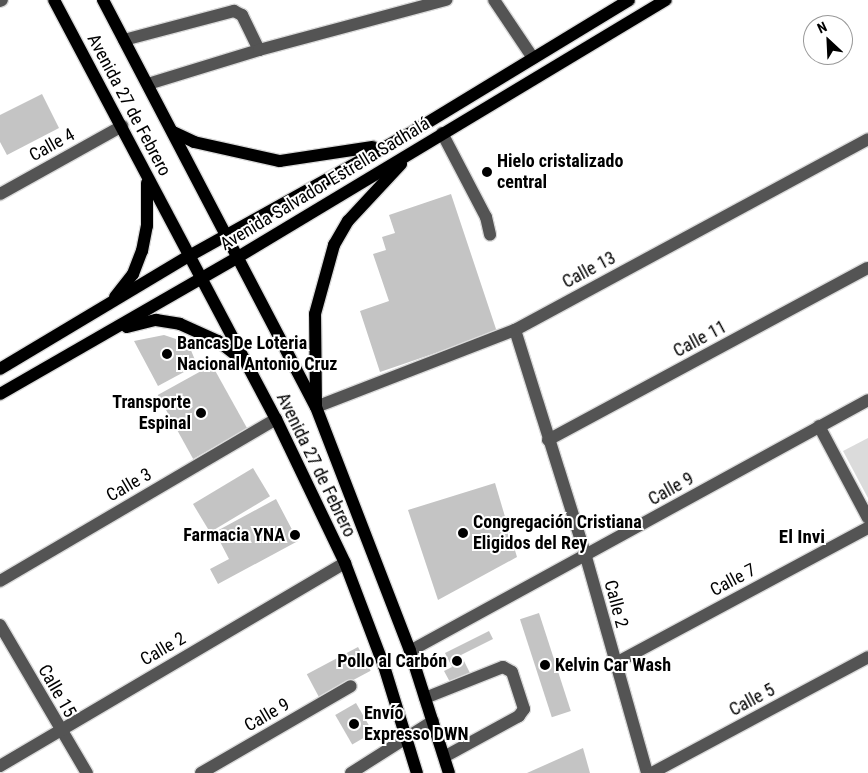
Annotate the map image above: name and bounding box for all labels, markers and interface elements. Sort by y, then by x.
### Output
north arrow [803,15,853,65]
text: N [815,18,829,36]
street label: Avenida 27 de Febrero [82,30,176,180]
street label: Avenida Salvador Estrella Sadhalá [216,113,434,255]
street label: Calle 4 [26,124,78,166]
place label: Hielo cristalizado central [497,151,623,193]
marker: Hielo cristalizado central [481,166,493,178]
street label: Calle 13 [559,247,619,293]
street label: Calle 11 [670,316,730,362]
place label: Bancas De Loteria Nacional Antonio Cruz [177,333,337,376]
marker: Bancas De Loteria Nacional Antonio Cruz [161,348,173,360]
street label: Avenida 27 de Febrero [272,389,360,541]
place label: Transporte Espinal [112,392,191,434]
marker: Transporte Espinal [195,407,207,419]
street label: Calle 3 [103,464,155,506]
street label: Calle 9 [645,468,697,510]
place label: Congregación Cristiana Eligidos del Rey [473,512,642,554]
place label: Farmacia YNA [183,524,285,546]
district label: El Invi [779,526,825,548]
marker: Congregación Cristiana Eligidos del Rey [457,527,469,539]
marker: Farmacia YNA [289,529,301,541]
street label: Calle 7 [706,559,760,601]
street label: Calle 2 [599,578,633,630]
street label: Calle 2 [137,628,189,670]
place label: Pollo al Carbón [337,650,447,672]
place label: Kelvin Car Wash [555,654,671,676]
marker: Pollo al Carbón [451,655,463,667]
marker: Kelvin Car Wash [539,659,551,671]
street label: Calle 15 [33,661,81,721]
street label: Calle 5 [725,679,779,721]
street label: Calle 9 [241,694,293,736]
place label: Envío Expresso DWN [364,703,468,746]
marker: Envío Expresso DWN [348,718,360,730]

